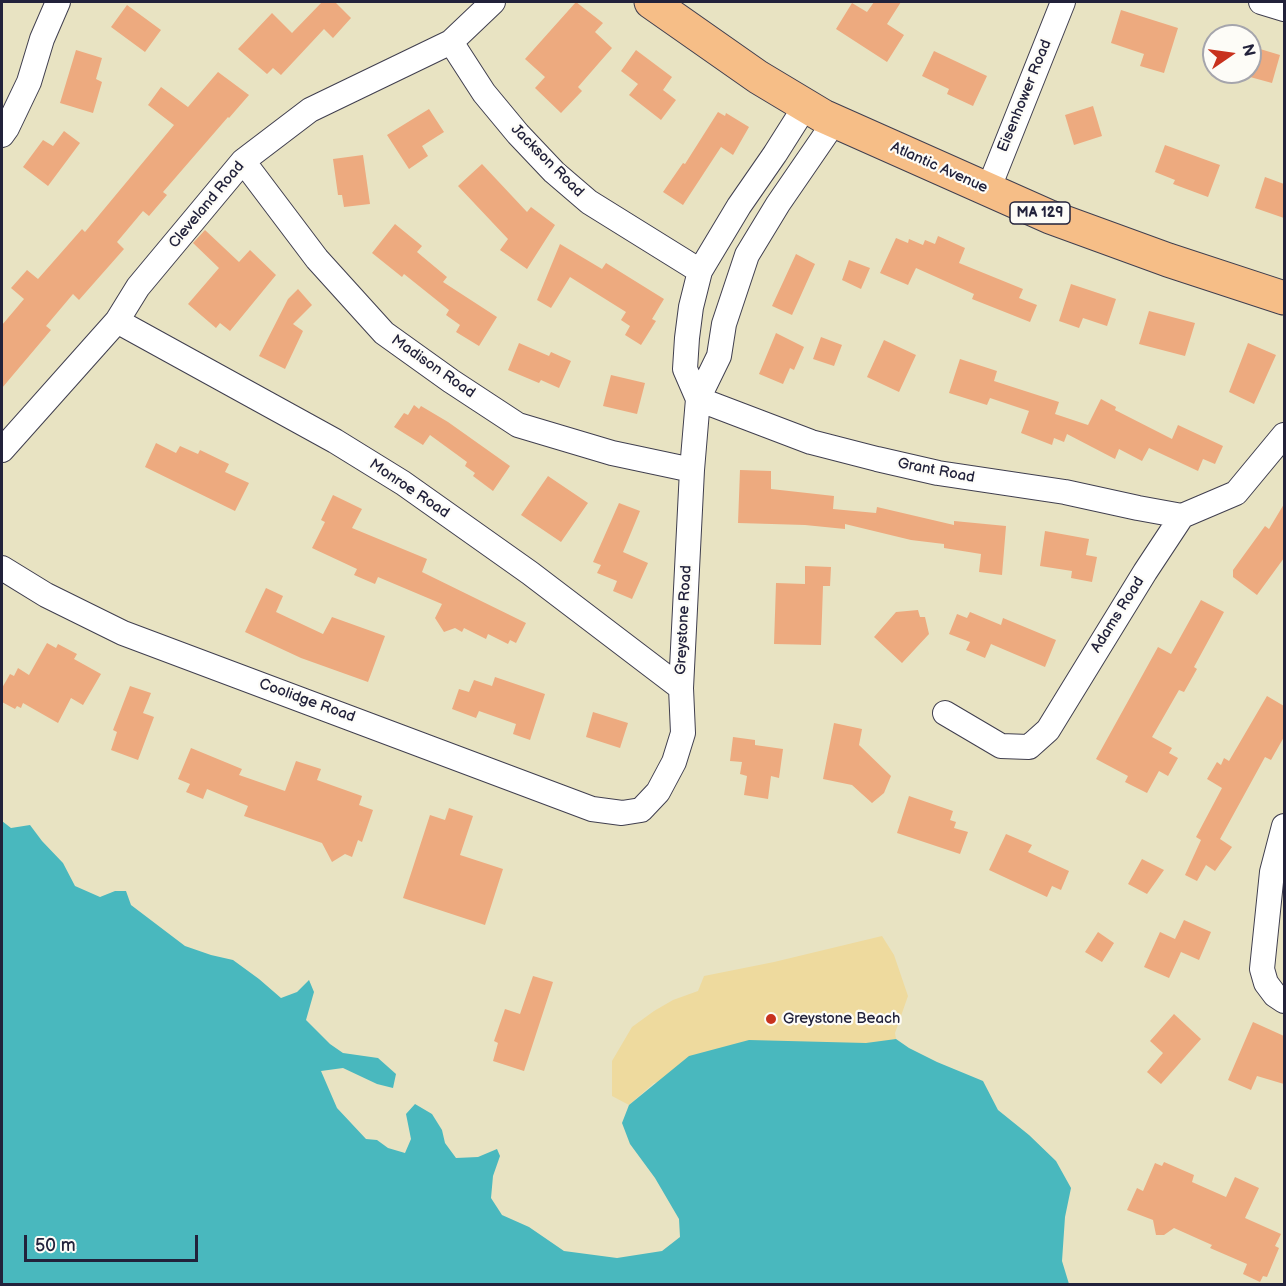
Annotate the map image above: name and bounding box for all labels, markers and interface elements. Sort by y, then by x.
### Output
north arrow [1202,24,1262,84]
street label: Eisenhower Road [994,37,1056,155]
text: N [1237,42,1259,58]
street label: Jackson Road [507,121,587,201]
street label: Atlantic Avenue [888,139,990,197]
street label: Cleveland Road [165,158,249,252]
road number: MA 129 [1010,202,1070,224]
street label: Madison Road [388,331,478,403]
street label: Grant Road [896,455,976,487]
street label: Monroe Road [366,456,452,522]
street label: Greystone Road [672,565,696,675]
street label: Adams Road [1088,574,1148,656]
street label: Coolidge Road [256,675,358,727]
place label: Greystone Beach [783,1010,900,1028]
marker: Greystone Beach [764,1012,778,1026]
scale bar [27,1223,201,1261]
text: 50 m [35,1235,76,1256]

